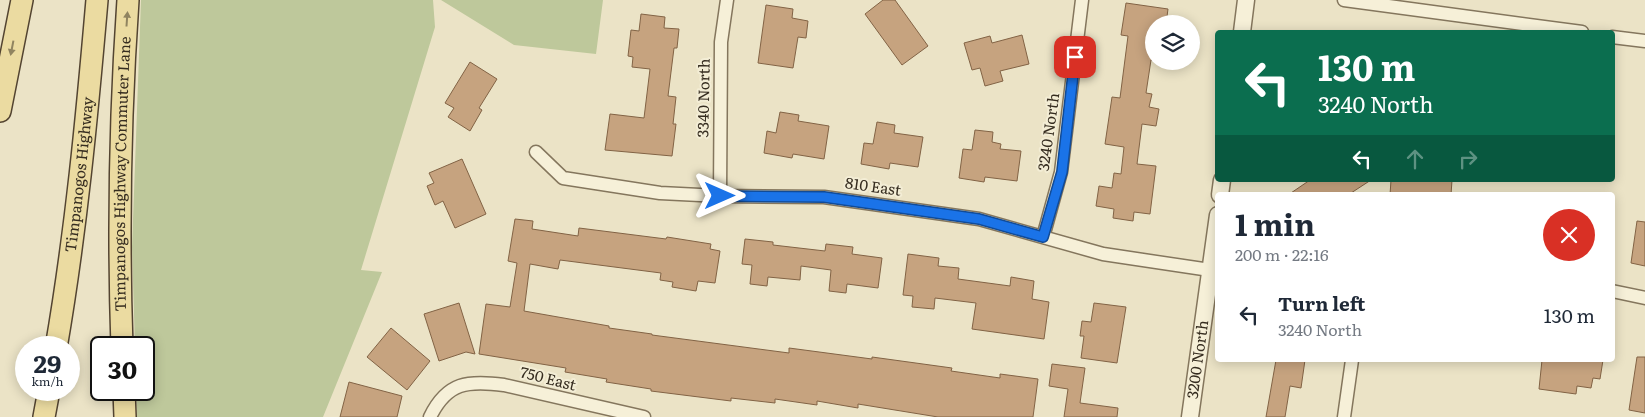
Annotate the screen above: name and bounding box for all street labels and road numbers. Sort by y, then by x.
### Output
street label: Timpanogos Highway Commuter Lane [107,35,136,312]
street label: 3340 North [690,58,715,138]
street label: 3240 North [1031,91,1064,172]
street label: Timpanogos Highway [58,95,98,254]
street label: 810 East [844,170,903,201]
street label: 3200 North [1180,318,1213,400]
street label: 750 East [518,360,579,396]

